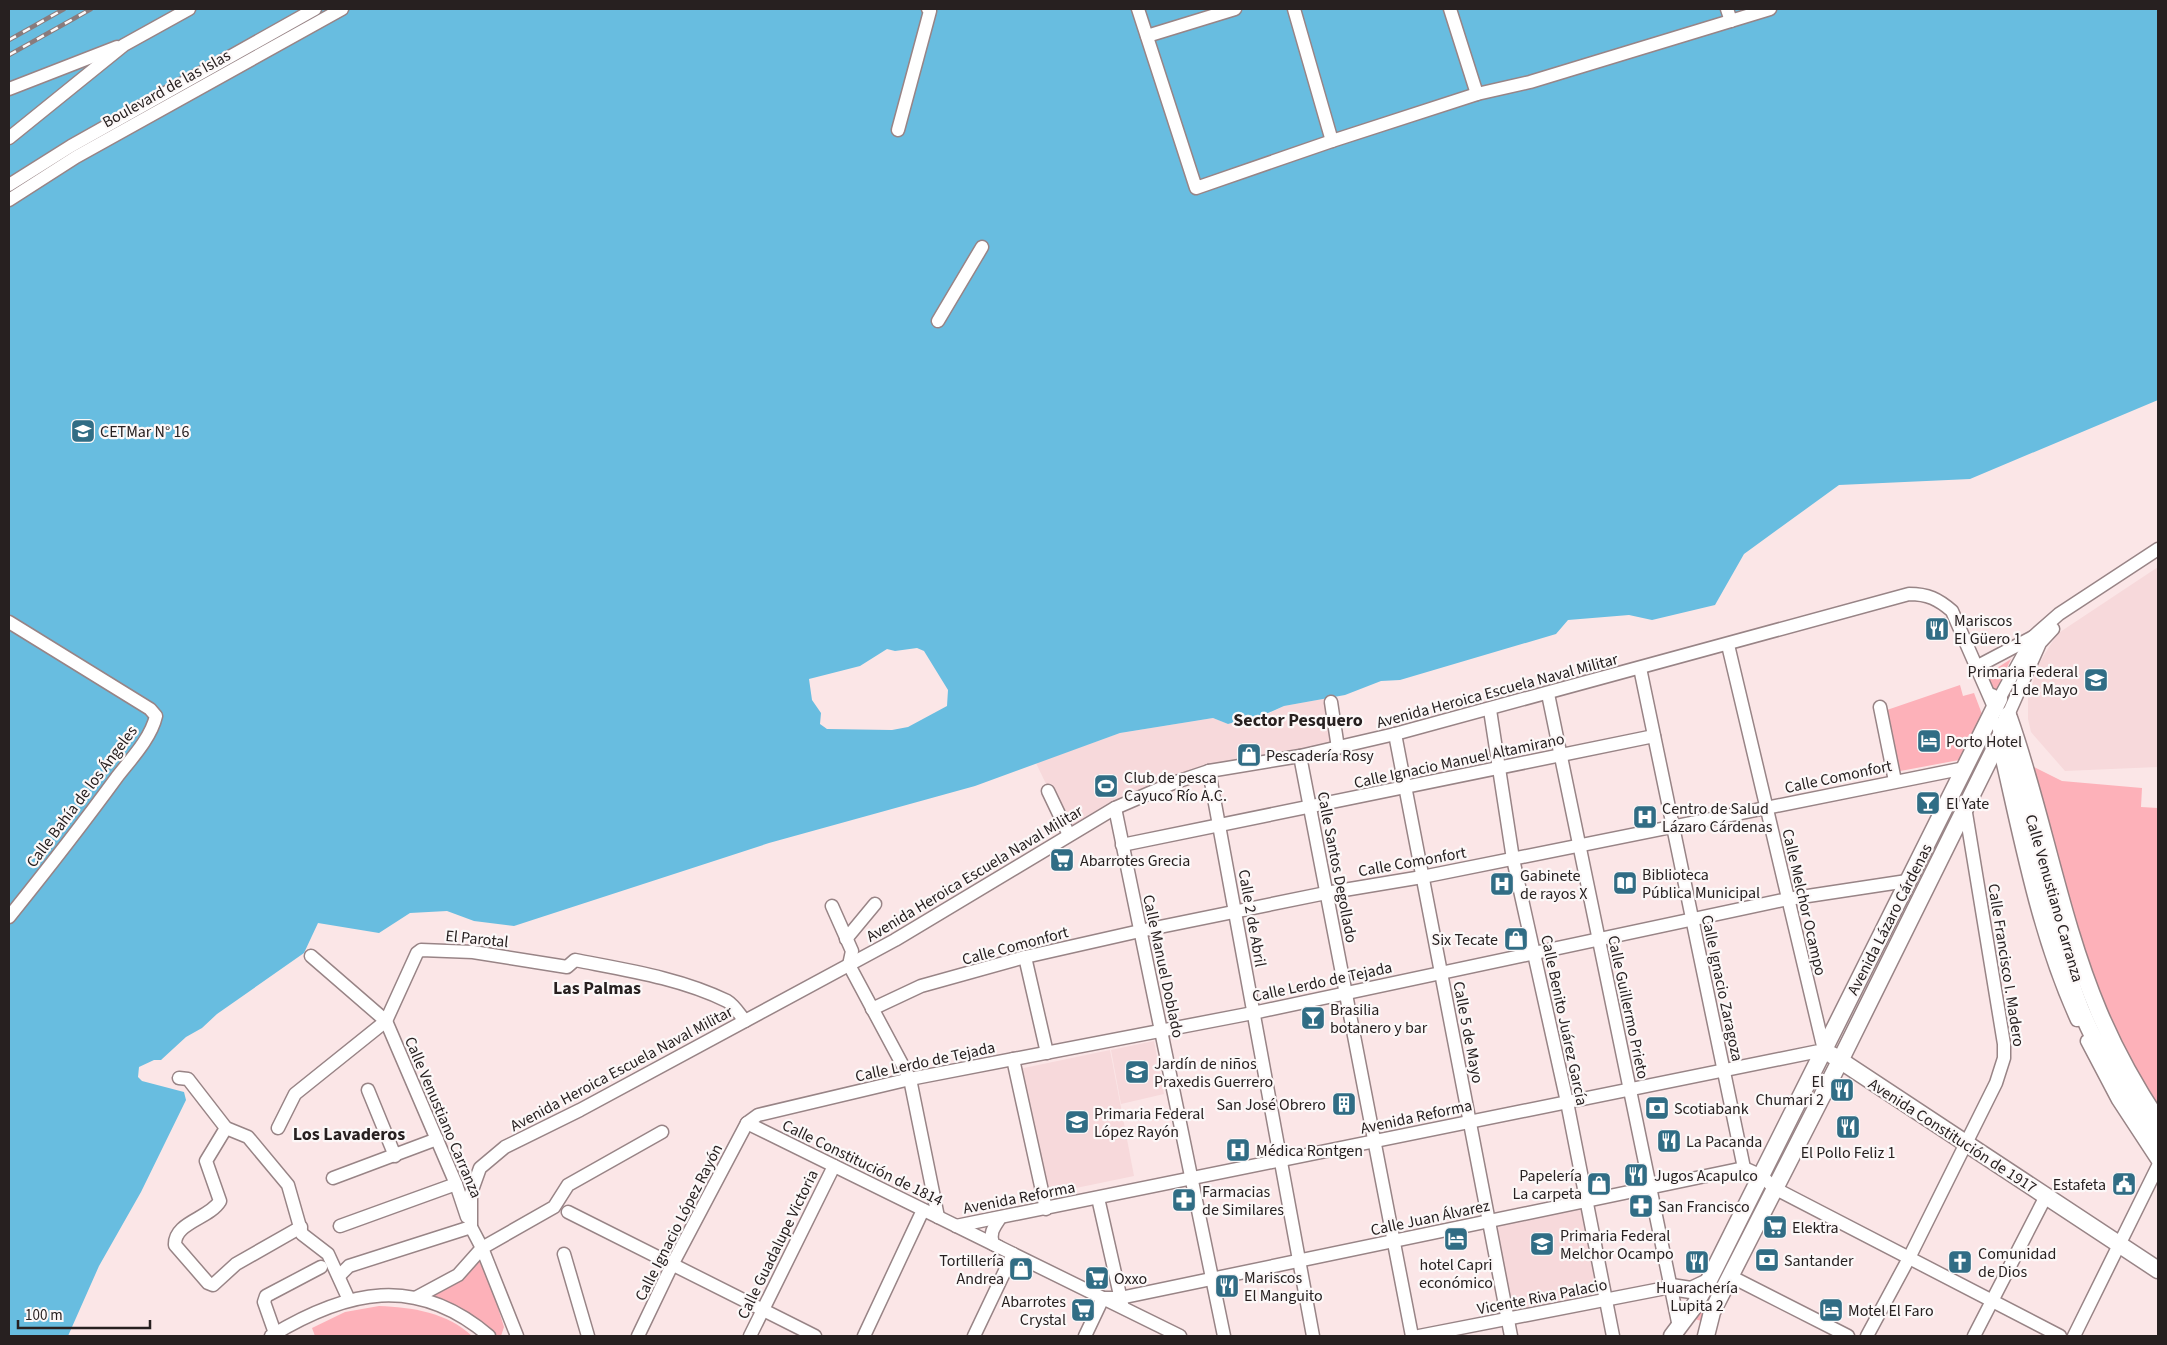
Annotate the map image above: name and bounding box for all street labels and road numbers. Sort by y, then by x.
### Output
street label: Boulevard de las Islas [98,44,235,133]
street label: Avenida Heroica Escuela Naval Militar [1374,648,1621,734]
street label: Calle Bahía de los Ángeles [21,721,143,872]
street label: Calle Ignacio Manuel Altamirano [1352,728,1567,794]
street label: Calle Comonfort [1783,755,1894,799]
street label: Calle Santos Degollado [1312,790,1362,945]
street label: Avenida Heroica Escuela Naval Militar [862,800,1087,947]
street label: Calle Venustiano Carranza [2020,812,2089,985]
street label: Calle Melchor Ocampo [1776,827,1832,978]
street label: Avenida Lázaro Cárdenas [1842,840,1938,999]
street label: Calle Comonfort [1357,842,1468,882]
street label: Calle 2 de Abril [1233,868,1271,969]
street label: Calle Francisco I. Madero [1982,882,2030,1048]
street label: Calle Manuel Doblado [1137,893,1189,1040]
street label: Calle Ignacio Zaragoza [1696,913,1748,1064]
street label: Calle Comonfort [960,921,1071,971]
street label: El Parotal [444,925,509,953]
street label: Calle Benito Juárez García [1535,933,1593,1108]
street label: Calle Guillermo Prieto [1602,934,1654,1081]
street label: Calle Lerdo de Tejada [1250,956,1394,1008]
street label: Calle 5 de Mayo [1447,979,1489,1085]
street label: Avenida Heroica Escuela Naval Militar [506,1000,737,1137]
street label: Calle Venustiano Carranza [399,1033,487,1202]
street label: Calle Lerdo de Tejada [853,1036,997,1088]
street label: Avenida Constitución de 1917 [1864,1073,2041,1199]
street label: Avenida Reforma [1358,1094,1474,1140]
street label: Calle Constitución de 1814 [778,1114,947,1212]
street label: Calle Ignacio López Rayón [630,1140,728,1305]
street label: Calle Guadalupe Victoria [732,1166,824,1323]
street label: Avenida Reforma [961,1176,1077,1220]
street label: Calle Juan Álvarez [1369,1195,1492,1241]
street label: Vicente Riva Palacio [1475,1274,1609,1320]

